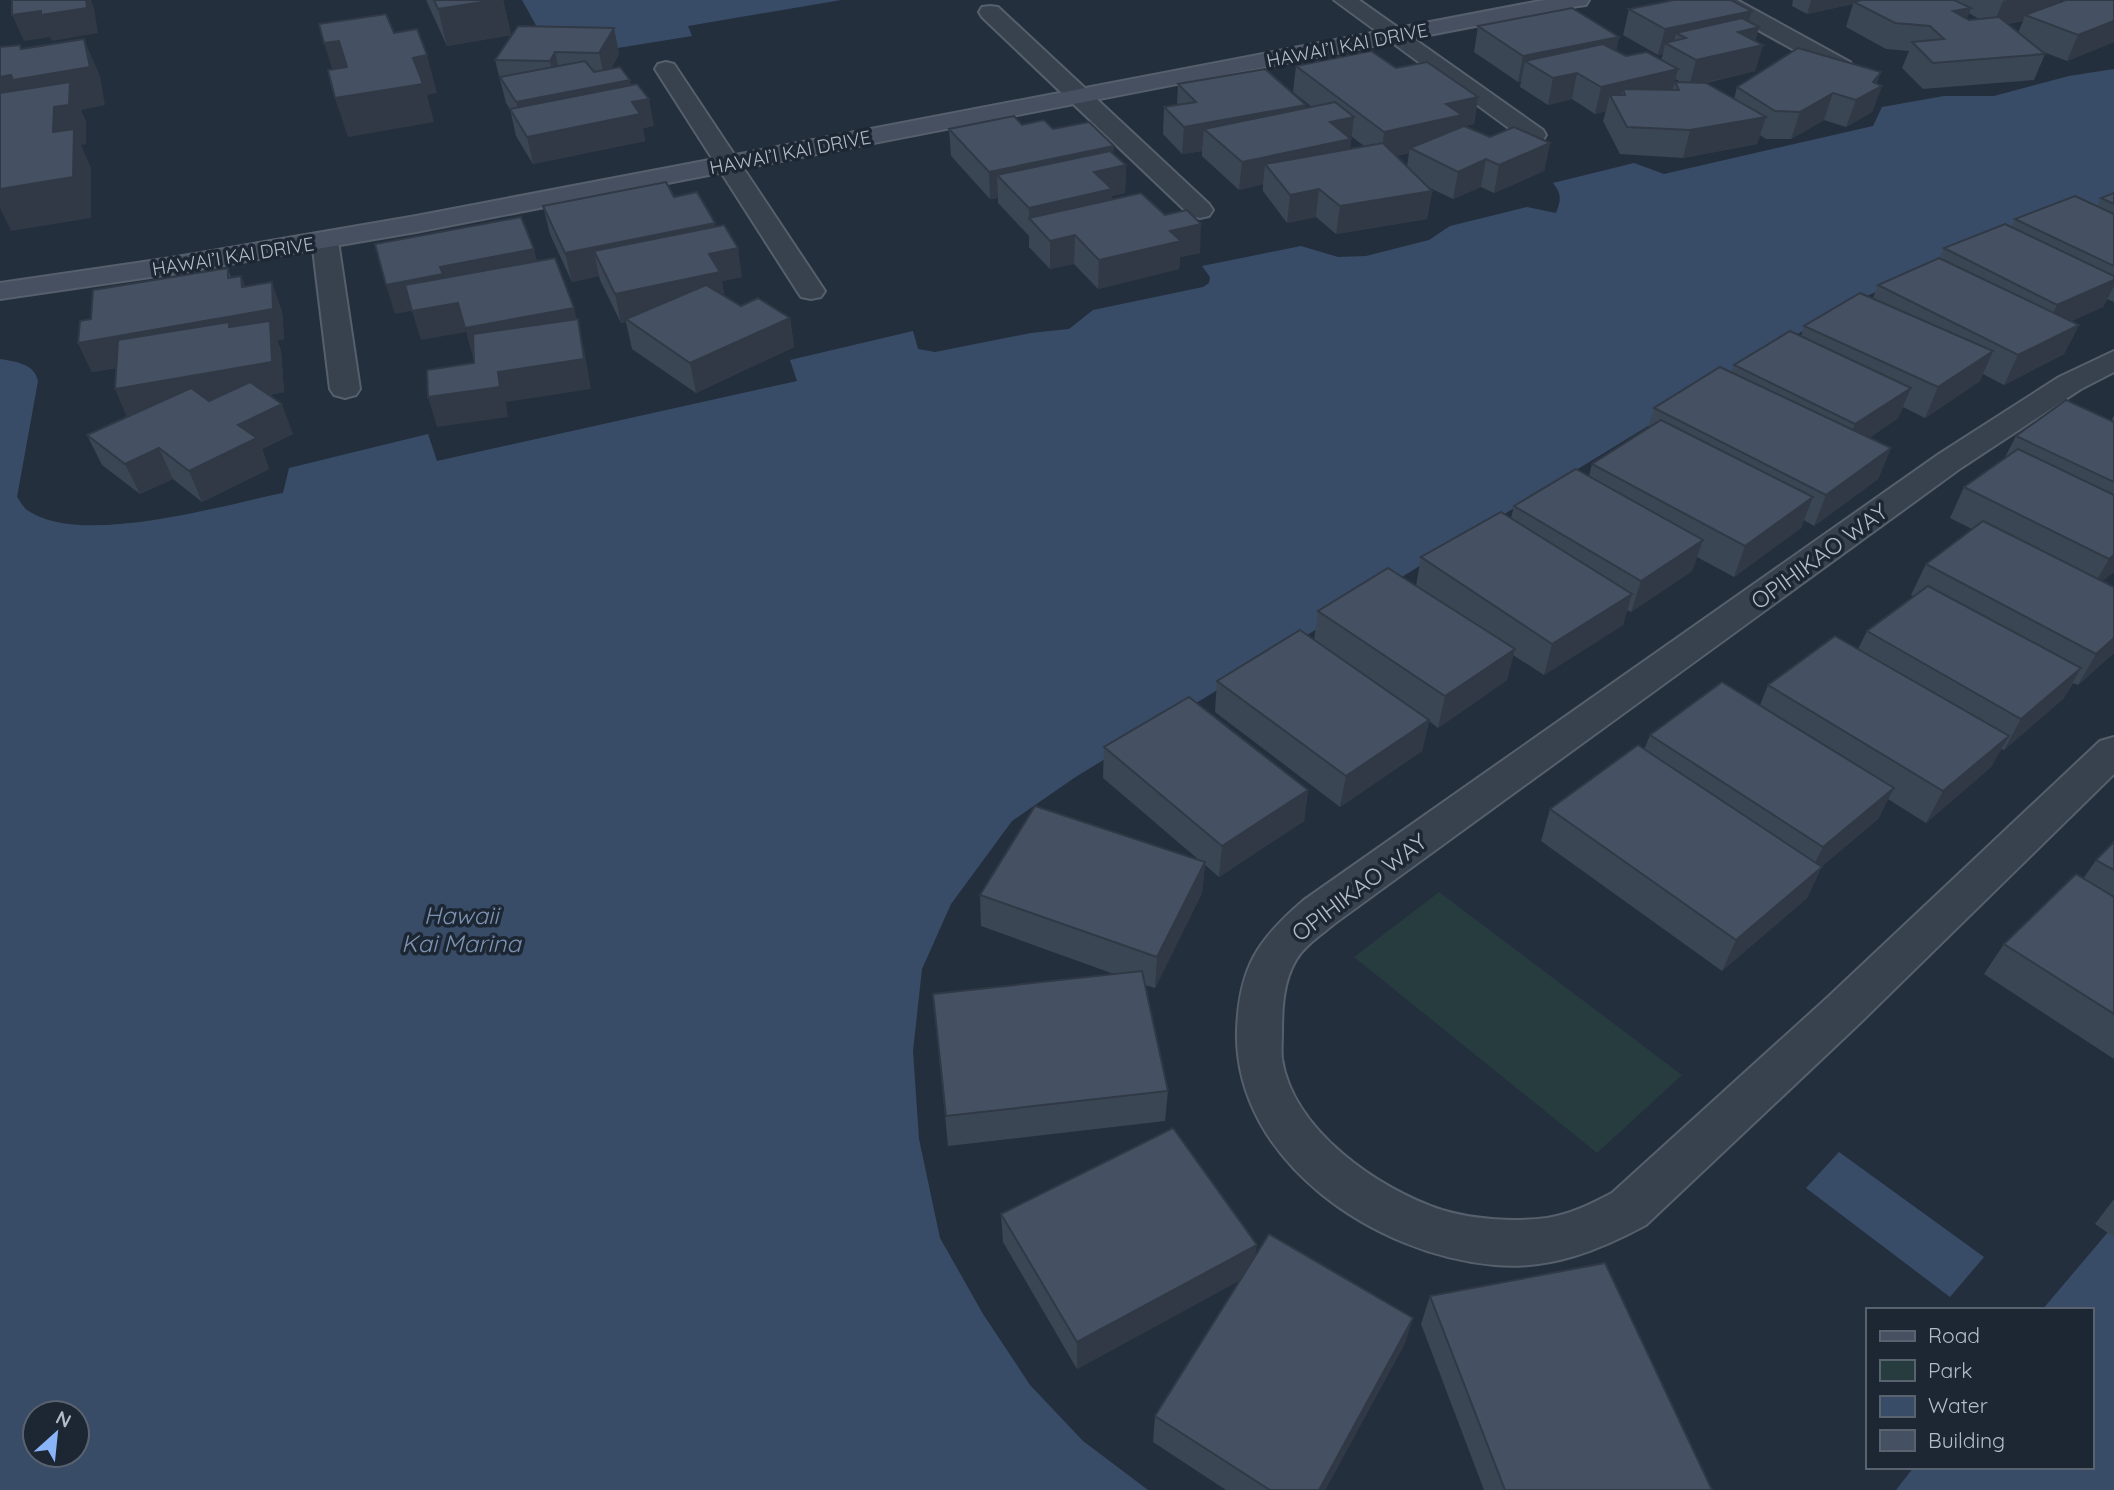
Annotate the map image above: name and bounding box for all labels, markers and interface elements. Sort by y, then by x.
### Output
street label: HAWAI’I KAI DRIVE [1264,18,1430,72]
street label: HAWAI’I KAI DRIVE [707,125,873,179]
street label: HAWAI’I KAI DRIVE [150,231,316,281]
street label: OPIHIKAO WAY [1745,497,1893,615]
street label: OPIHIKAO WAY [1286,827,1433,947]
water label: Hawaii Kai Marina [401,900,522,958]
legend [1866,1308,2093,1469]
text: Road [1928,1322,1980,1348]
text: Park [1928,1357,1972,1383]
text: Water [1928,1392,1988,1418]
north arrow [21,1399,91,1469]
text: N [52,1405,75,1433]
text: Building [1928,1427,2005,1453]

